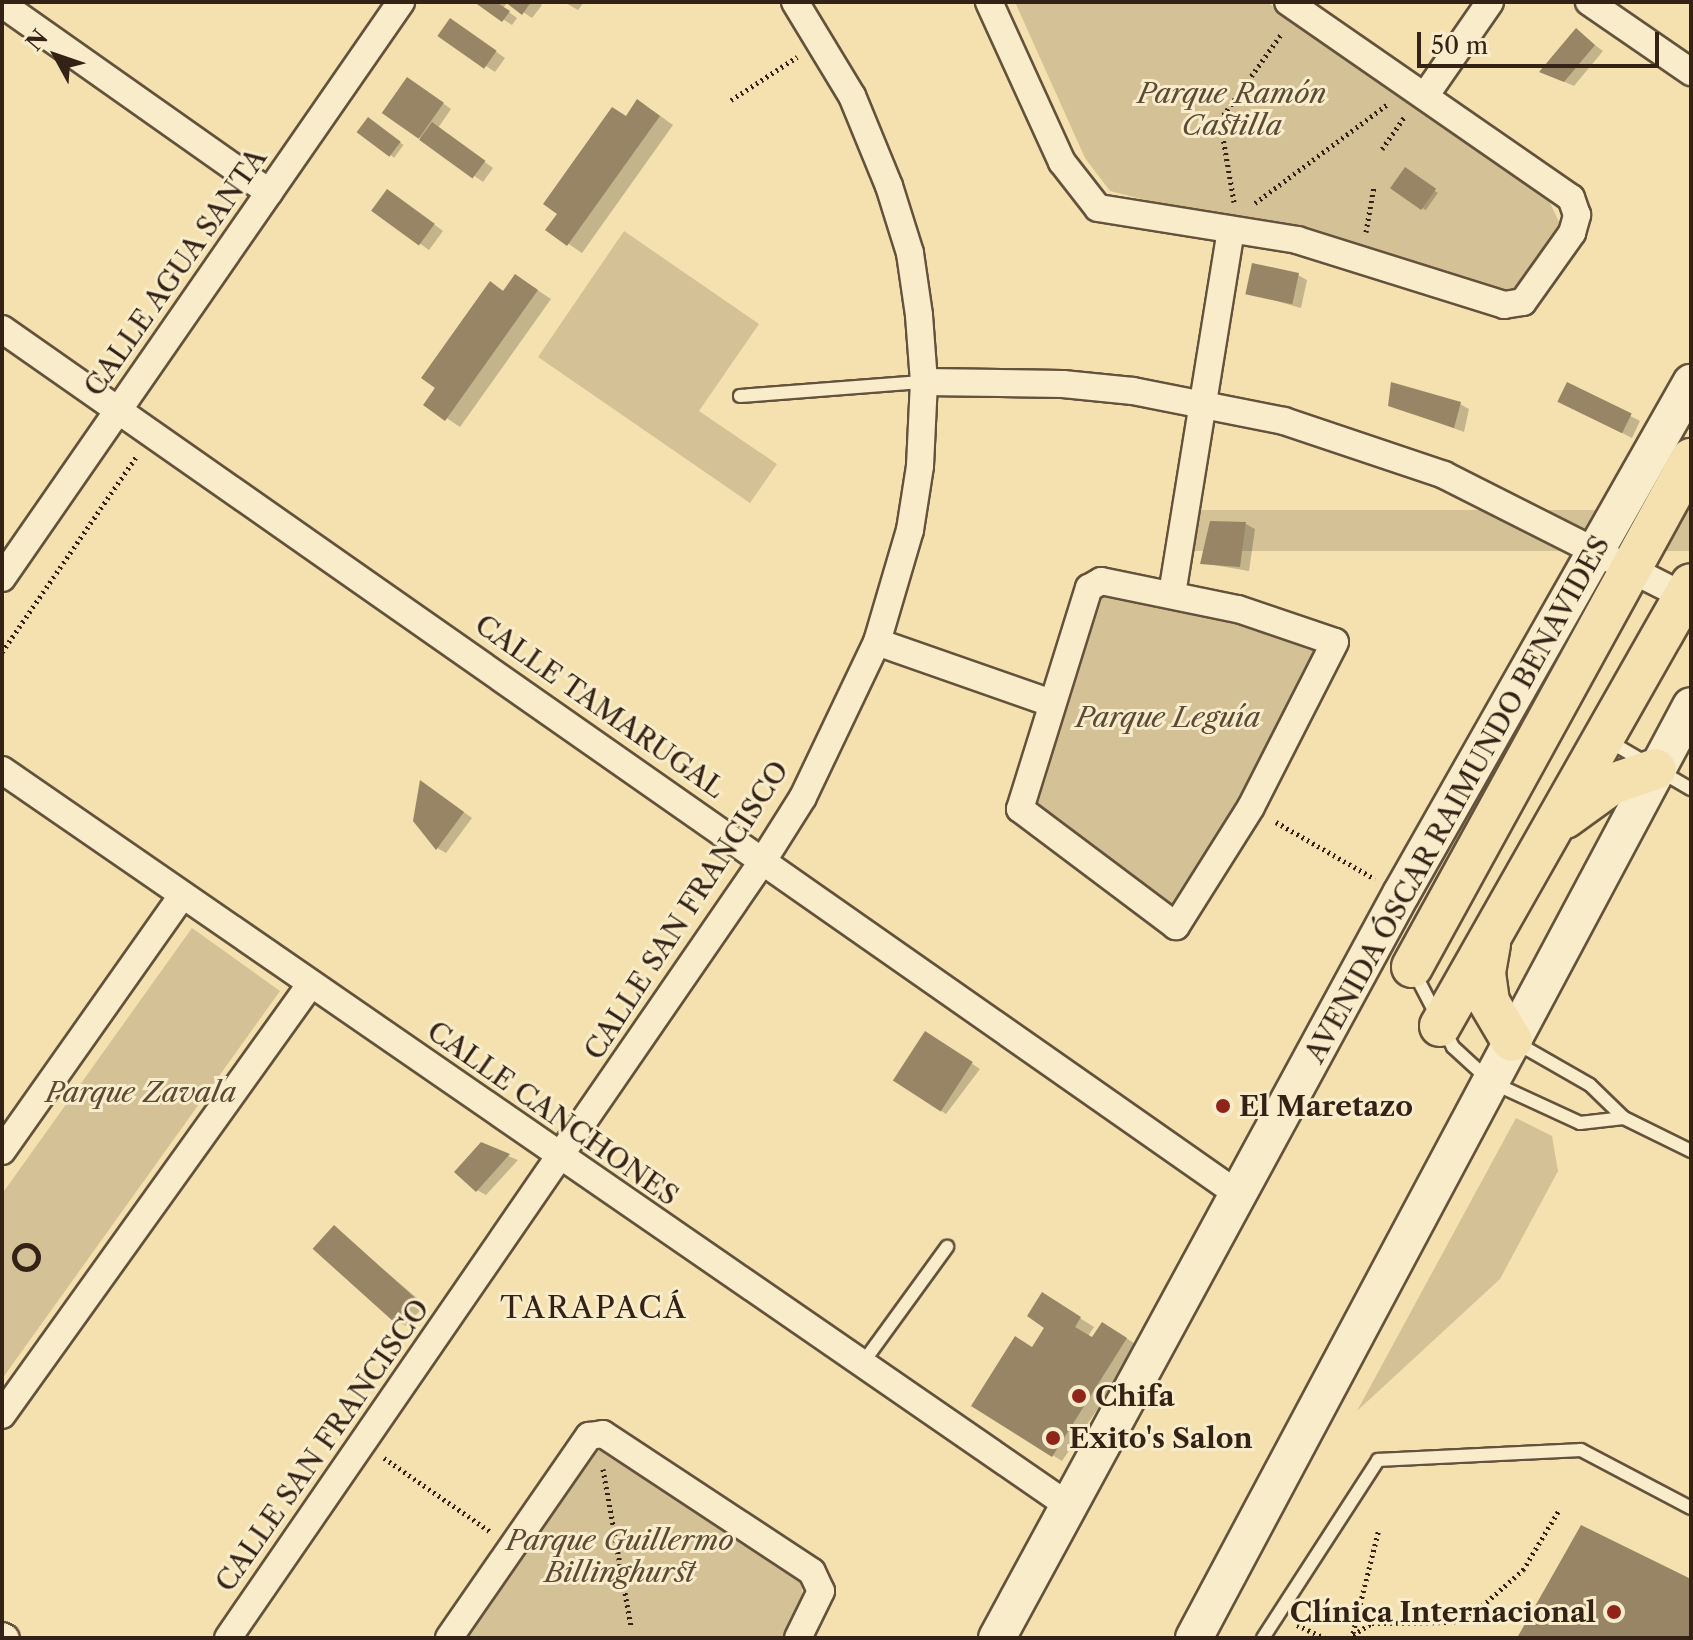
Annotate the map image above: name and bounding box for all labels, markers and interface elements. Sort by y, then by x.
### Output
north arrow [16,16,96,96]
scale bar [1421,16,1663,66]
text: N [21,24,54,56]
text: 50 m [1431,31,1488,60]
park label: Parque Ramón Castilla [1138,76,1326,142]
street label: CALLE AGUA SANTA [76,141,274,403]
street label: AVENIDA ÓSCAR RAIMUNDO BENAVIDES [1297,529,1617,1069]
street label: CALLE TAMARUGAL [469,607,731,805]
park label: Parque Leguía [1076,700,1260,734]
street label: CALLE SAN FRANCISCO [577,754,795,1066]
street label: CALLE CANCHONES [421,1014,685,1212]
park label: Parque Zavala [46,1075,236,1109]
place label: El Maretazo [1239,1089,1413,1123]
marker: El Maretazo [1214,1097,1232,1115]
district label: TARAPACÁ [500,1290,688,1326]
street label: CALLE SAN FRANCISCO [208,1292,436,1598]
place label: Chifa [1095,1379,1175,1413]
marker: Chifa [1070,1387,1088,1405]
place label: Exito's Salon [1069,1421,1253,1455]
marker: Exito's Salon [1044,1429,1062,1447]
park label: Parque Guillermo Billinghurst [506,1523,734,1589]
place label: Clínica Internacional [1289,1595,1596,1629]
marker: Clínica Internacional [1603,1601,1625,1623]

